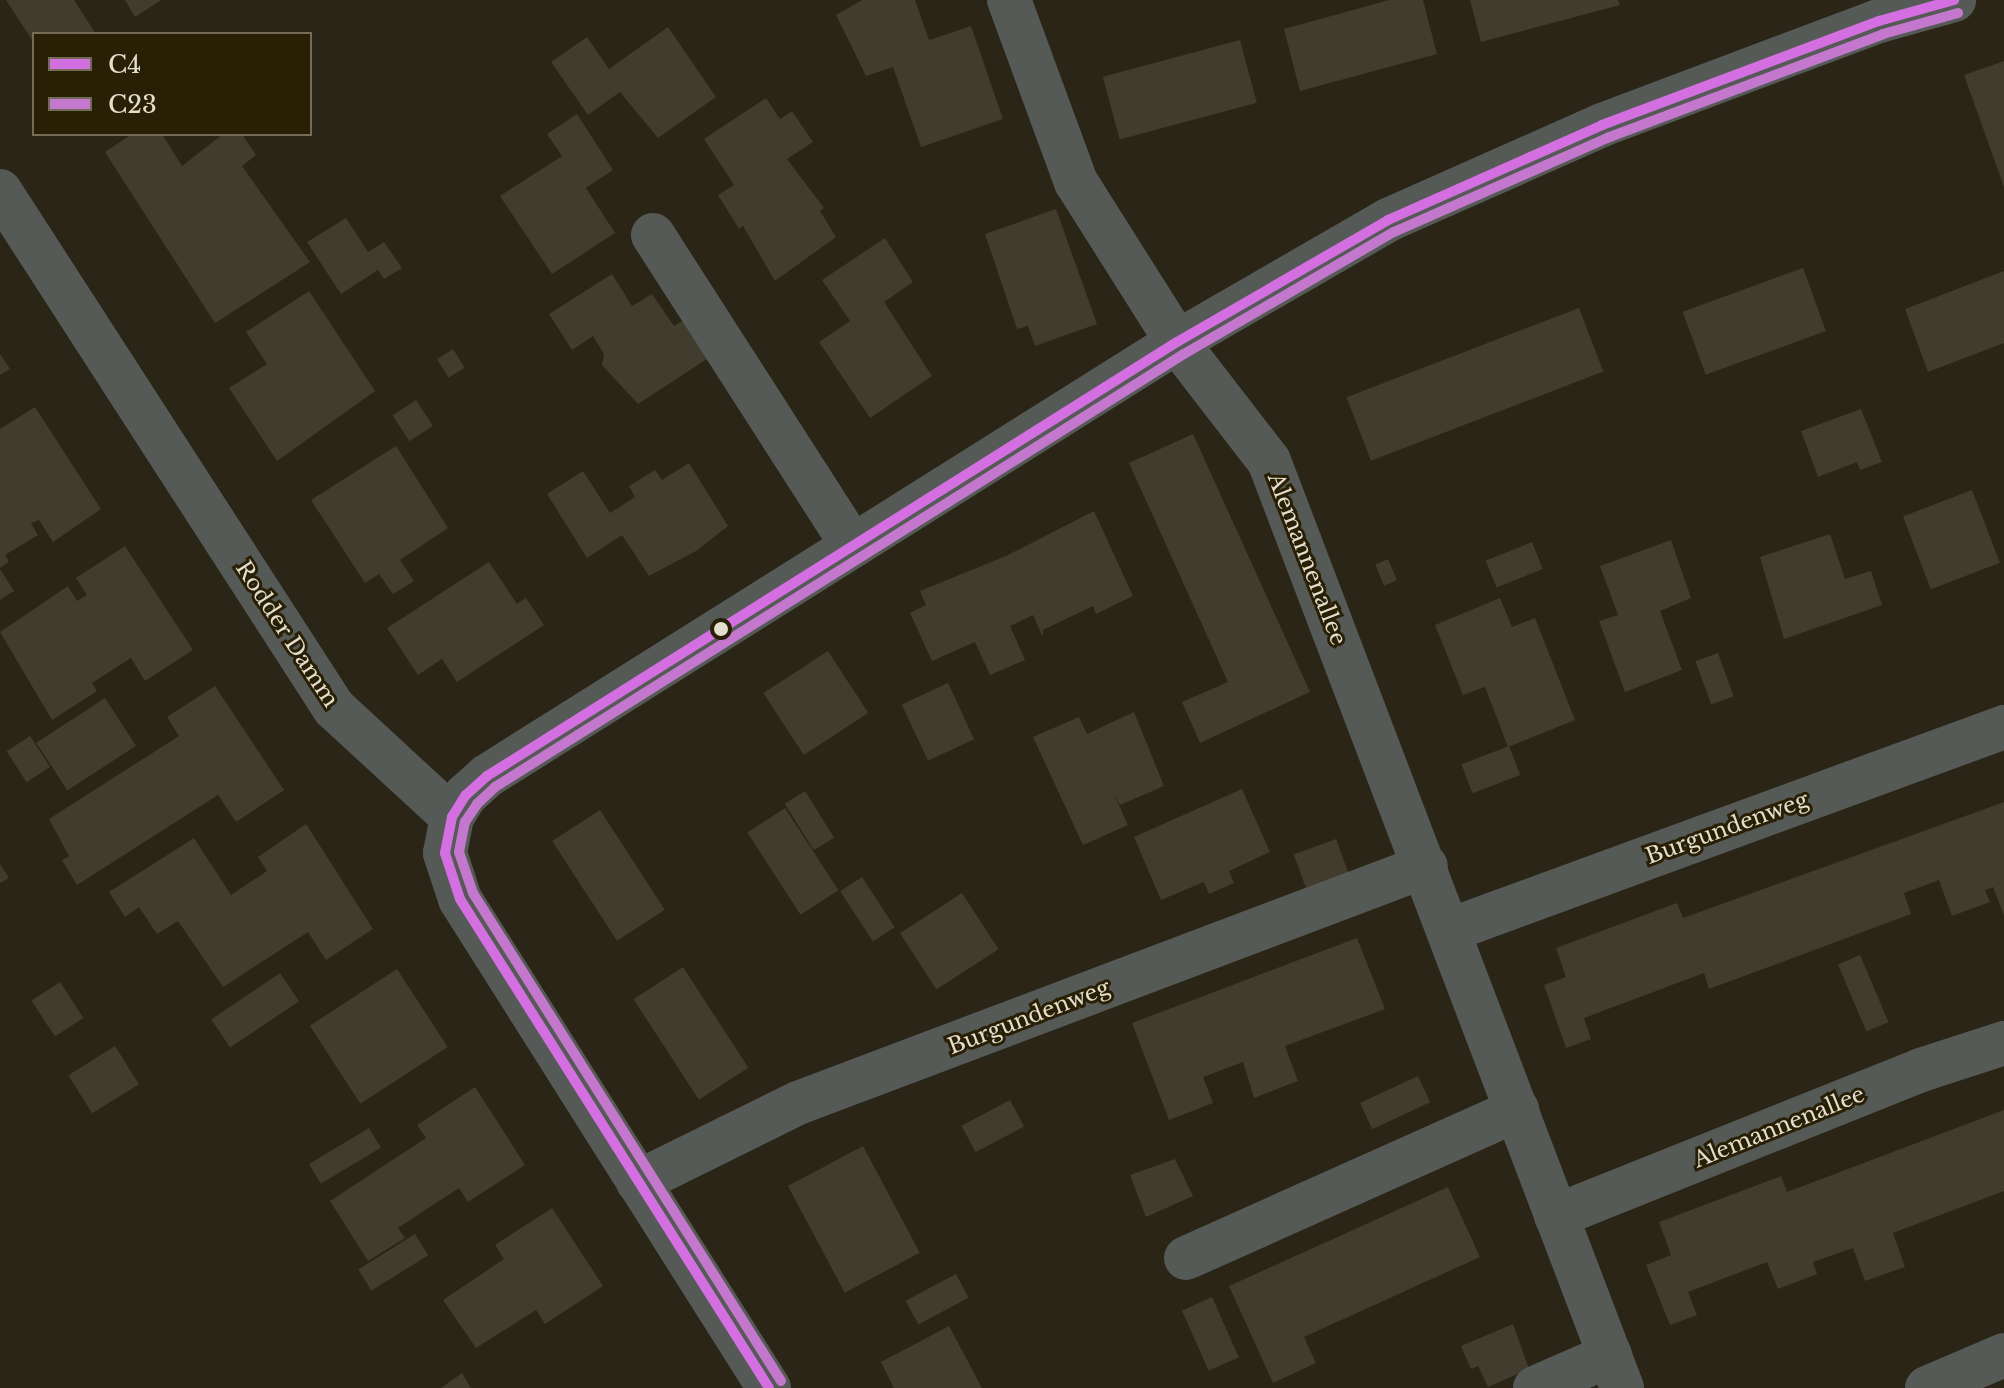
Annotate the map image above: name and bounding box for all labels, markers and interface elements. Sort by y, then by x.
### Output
legend [32,32,312,136]
text: C4 [108,50,141,79]
text: C23 [108,90,157,119]
street label: Alemannenallee [1262,469,1352,649]
street label: Rodder Damm [230,556,344,712]
unlabelled marker [713,621,729,637]
street label: Burgundenweg [1642,786,1812,870]
street label: Burgundenweg [944,974,1114,1060]
street label: Alemannenallee [1690,1081,1868,1173]

